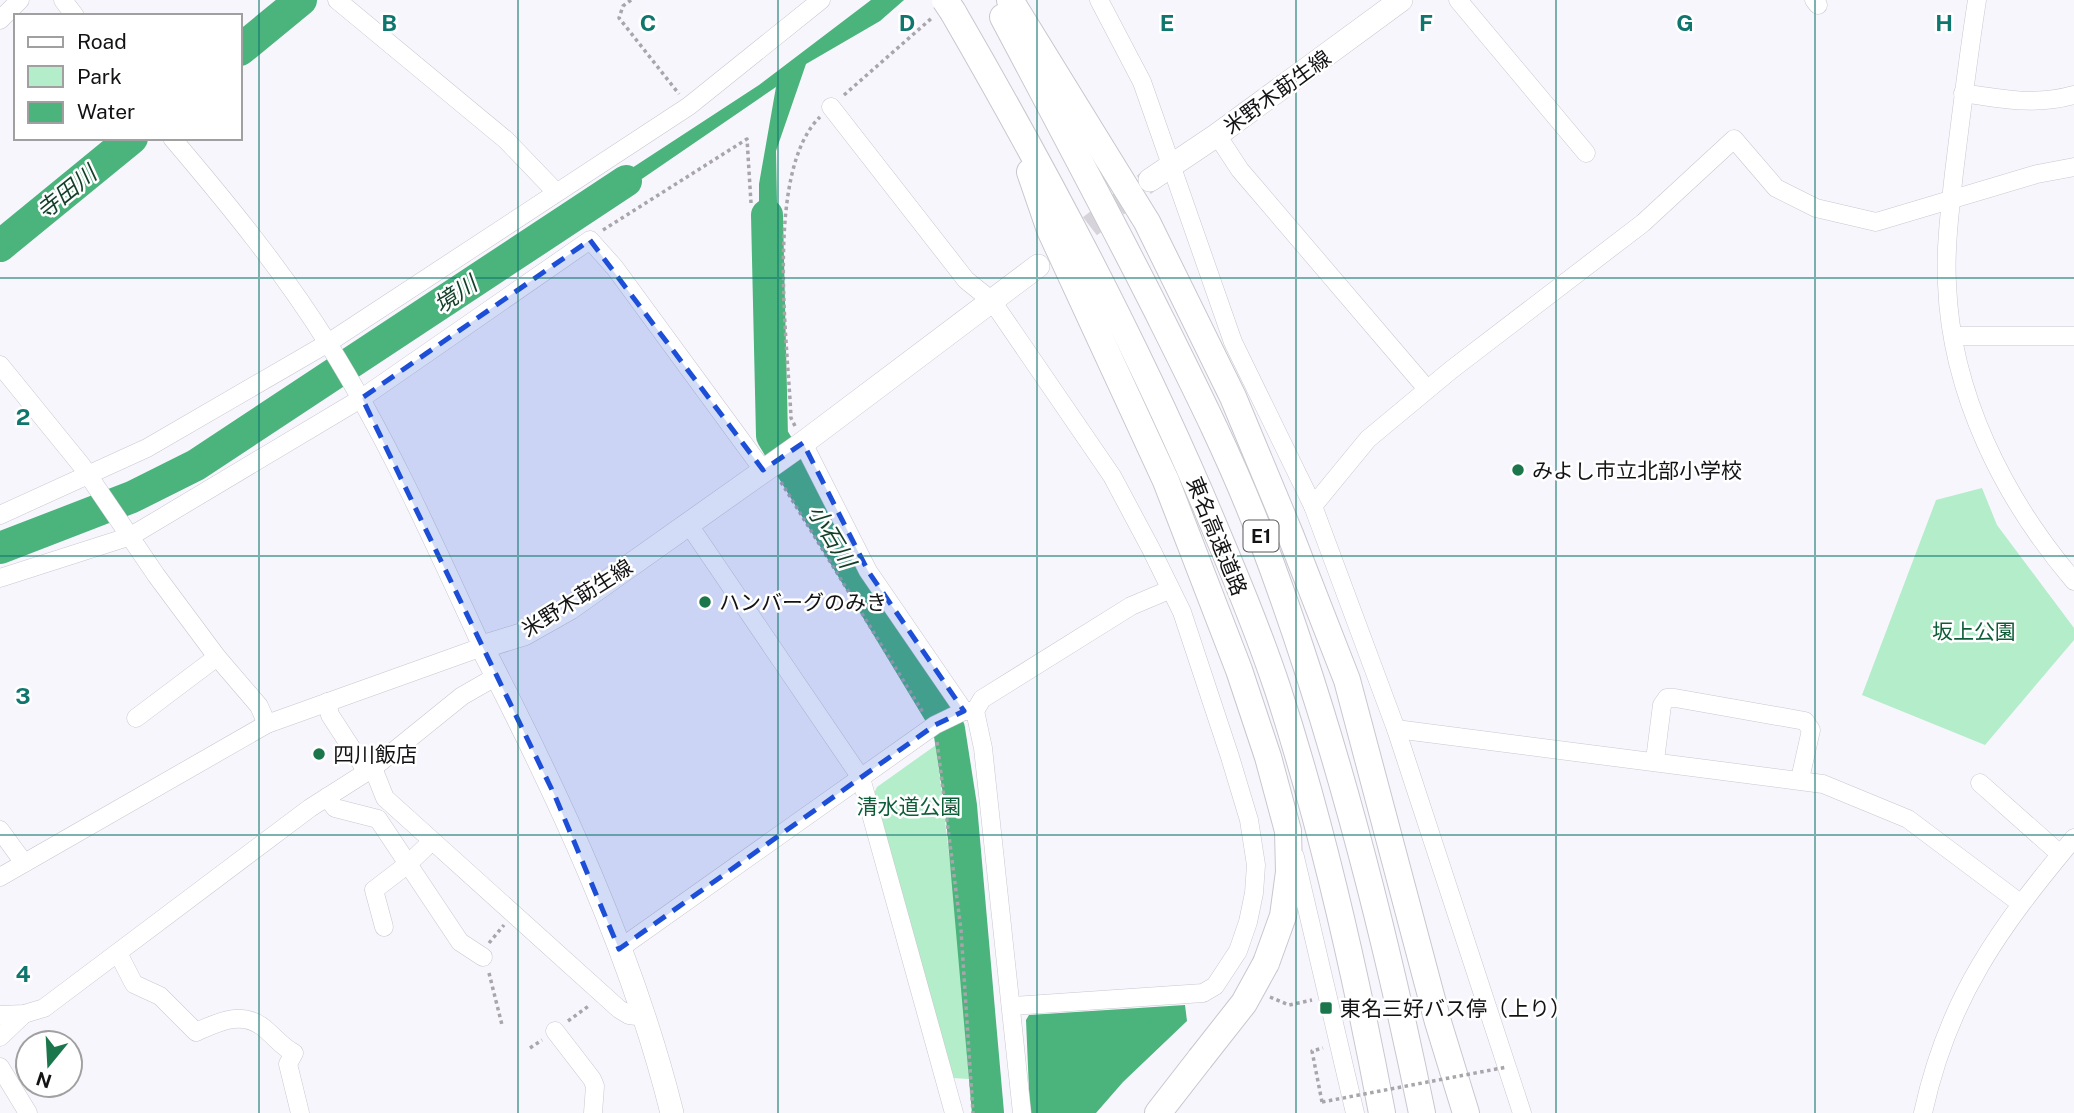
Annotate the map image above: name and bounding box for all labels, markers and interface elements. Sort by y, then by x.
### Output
text: B [381,9,397,36]
text: C [640,9,656,36]
text: D [899,9,915,36]
text: E [1160,9,1174,36]
text: F [1419,9,1433,36]
text: G [1676,9,1694,36]
text: H [1935,9,1953,36]
legend [14,14,242,140]
text: Road [77,29,127,54]
street label: 米野木莇生線 [1219,45,1335,139]
text: Park [77,64,122,89]
text: Water [77,99,135,124]
water label: 寺田川 [31,158,104,224]
water label: 境川 [428,268,484,318]
text: 2 [16,403,30,430]
place label: みよし市立北部小学校 [1532,458,1742,483]
marker: みよし市立北部小学校 [1510,462,1526,478]
street label: 東名高速道路 [1182,473,1252,599]
water label: 小石川 [803,499,863,575]
road number: E1 [1244,520,1278,552]
street label: 米野木莇生線 [517,554,637,642]
place label: ハンバーグのみき [719,590,887,615]
marker: ハンバーグのみき [697,594,713,610]
park label: 坂上公園 [1932,619,2016,644]
text: 3 [15,682,31,709]
place label: 四川飯店 [333,742,417,767]
marker: 四川飯店 [311,746,327,762]
park label: 清水道公園 [857,794,962,819]
text: 4 [15,960,31,987]
place label: 東名三好バス停（上り） [1340,996,1571,1021]
marker: 東名三好バス停（上り） [1318,1000,1334,1016]
north arrow [14,1029,84,1099]
text: N [33,1067,54,1093]

